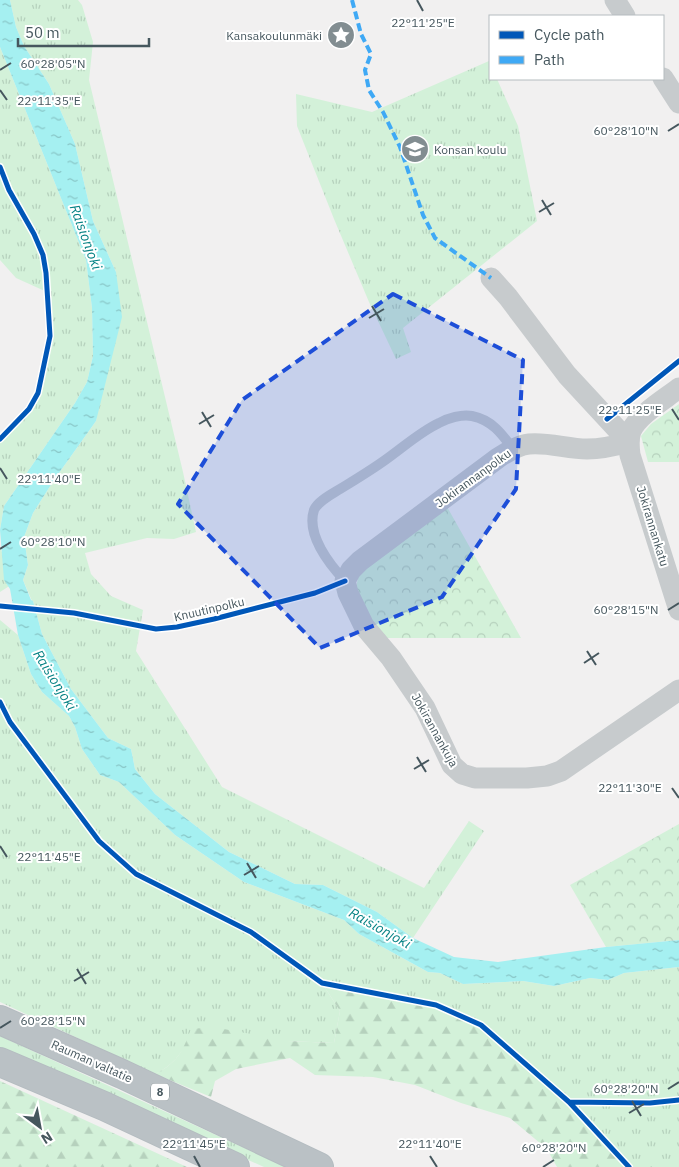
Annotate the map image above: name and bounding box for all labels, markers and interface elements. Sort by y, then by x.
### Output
scale bar [18,15,149,47]
text: 22°11'25"E [391,15,455,30]
legend [489,15,664,80]
place icon: Kansakoulunmäki [326,20,356,50]
text: 50 m [25,23,60,42]
text: Cycle path [534,25,605,44]
place label: Kansakoulunmäki [226,28,322,43]
text: Path [534,50,565,69]
text: 60°28'05"N [20,56,86,71]
text: 22°11'35"E [17,93,81,108]
text: 60°28'10"N [593,123,659,138]
school or university icon: Konsan koulu [400,134,430,164]
place label: Konsan koulu [434,142,506,157]
water label: Raisionjoki [66,202,106,272]
text: 22°11'25"E [598,402,662,417]
street label: Jokirannanpolku [432,446,514,510]
text: 22°11'40"E [17,471,81,486]
street label: Jokirannankatu [634,484,672,568]
text: 60°28'10"N [20,534,86,549]
street label: Knuutinpolku [172,594,246,624]
text: 60°28'15"N [593,602,659,617]
water label: Raisionjoki [29,646,81,714]
street label: Jokirannankuja [409,690,462,770]
text: 22°11'30"E [598,780,662,795]
text: 22°11'45"E [17,849,81,864]
water label: Raisionjoki [346,904,414,953]
text: 60°28'15"N [20,1013,86,1028]
street label: Rauman valtatie [49,1036,135,1086]
text: 60°28'20"N [593,1081,659,1096]
road number: 8 [151,1084,169,1100]
north arrow [15,1102,65,1152]
text: N [38,1128,56,1148]
text: 22°11'45"E [162,1136,226,1151]
text: 22°11'40"E [398,1136,462,1151]
text: 60°28'20"N [521,1140,587,1155]

